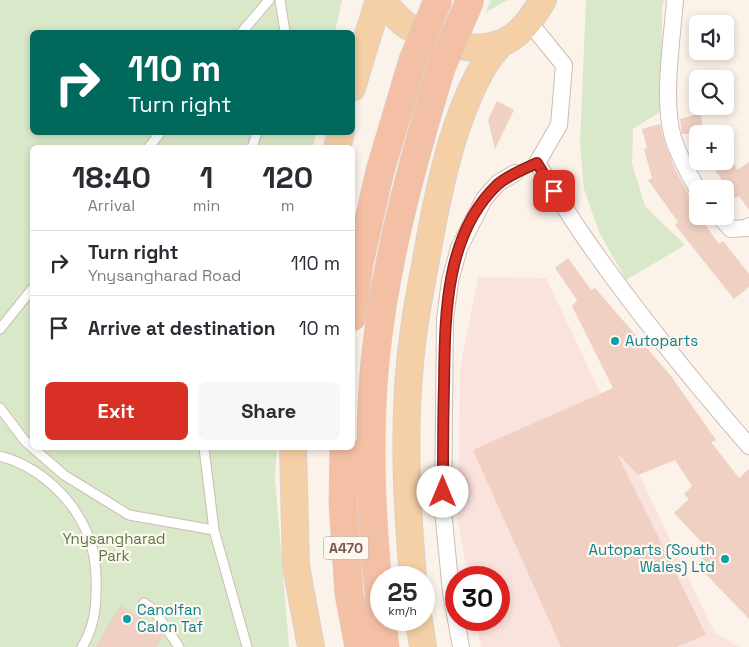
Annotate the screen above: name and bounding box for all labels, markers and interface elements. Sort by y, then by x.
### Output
map controls [689,15,734,225]
button: sound [689,15,734,60]
text: 110 m [128,47,221,91]
icon: right [45,50,110,115]
button: search [689,70,734,115]
text: Turn right [128,90,231,118]
button: + [689,125,734,170]
text: 18:40 [72,158,151,197]
text: 1 [200,158,213,197]
text: 120 [262,158,313,197]
pin [533,170,575,212]
icon: arrive [540,177,568,205]
button: − [689,180,734,225]
text: Arrival [88,195,135,216]
text: min [193,195,220,216]
text: m [281,195,295,216]
text: Turn right [88,240,178,265]
icon: right [45,249,73,277]
text: 110 m [291,251,340,276]
text: Ynysangharad Road [88,265,241,286]
icon: arrive [45,314,73,342]
text: Arrive at destination [88,316,276,341]
text: 10 m [299,316,340,341]
place label: Autoparts [625,331,698,350]
marker: Autoparts [609,335,621,347]
button: Exit [45,382,188,440]
button: Share [198,382,340,440]
position arrow [416,465,468,517]
park label: Ynysangharad Park [63,529,165,565]
road number: A470 [324,536,368,560]
place label: Autoparts (South Wales) Ltd [589,540,715,577]
marker: Autoparts (South Wales) Ltd [719,553,731,565]
speed limit sign: 30 [445,566,510,631]
text: 25 [388,576,417,608]
place label: Canolfan Calon Taf [137,600,204,636]
text: km/h [388,603,417,619]
marker: Canolfan Calon Taf [121,613,133,625]

